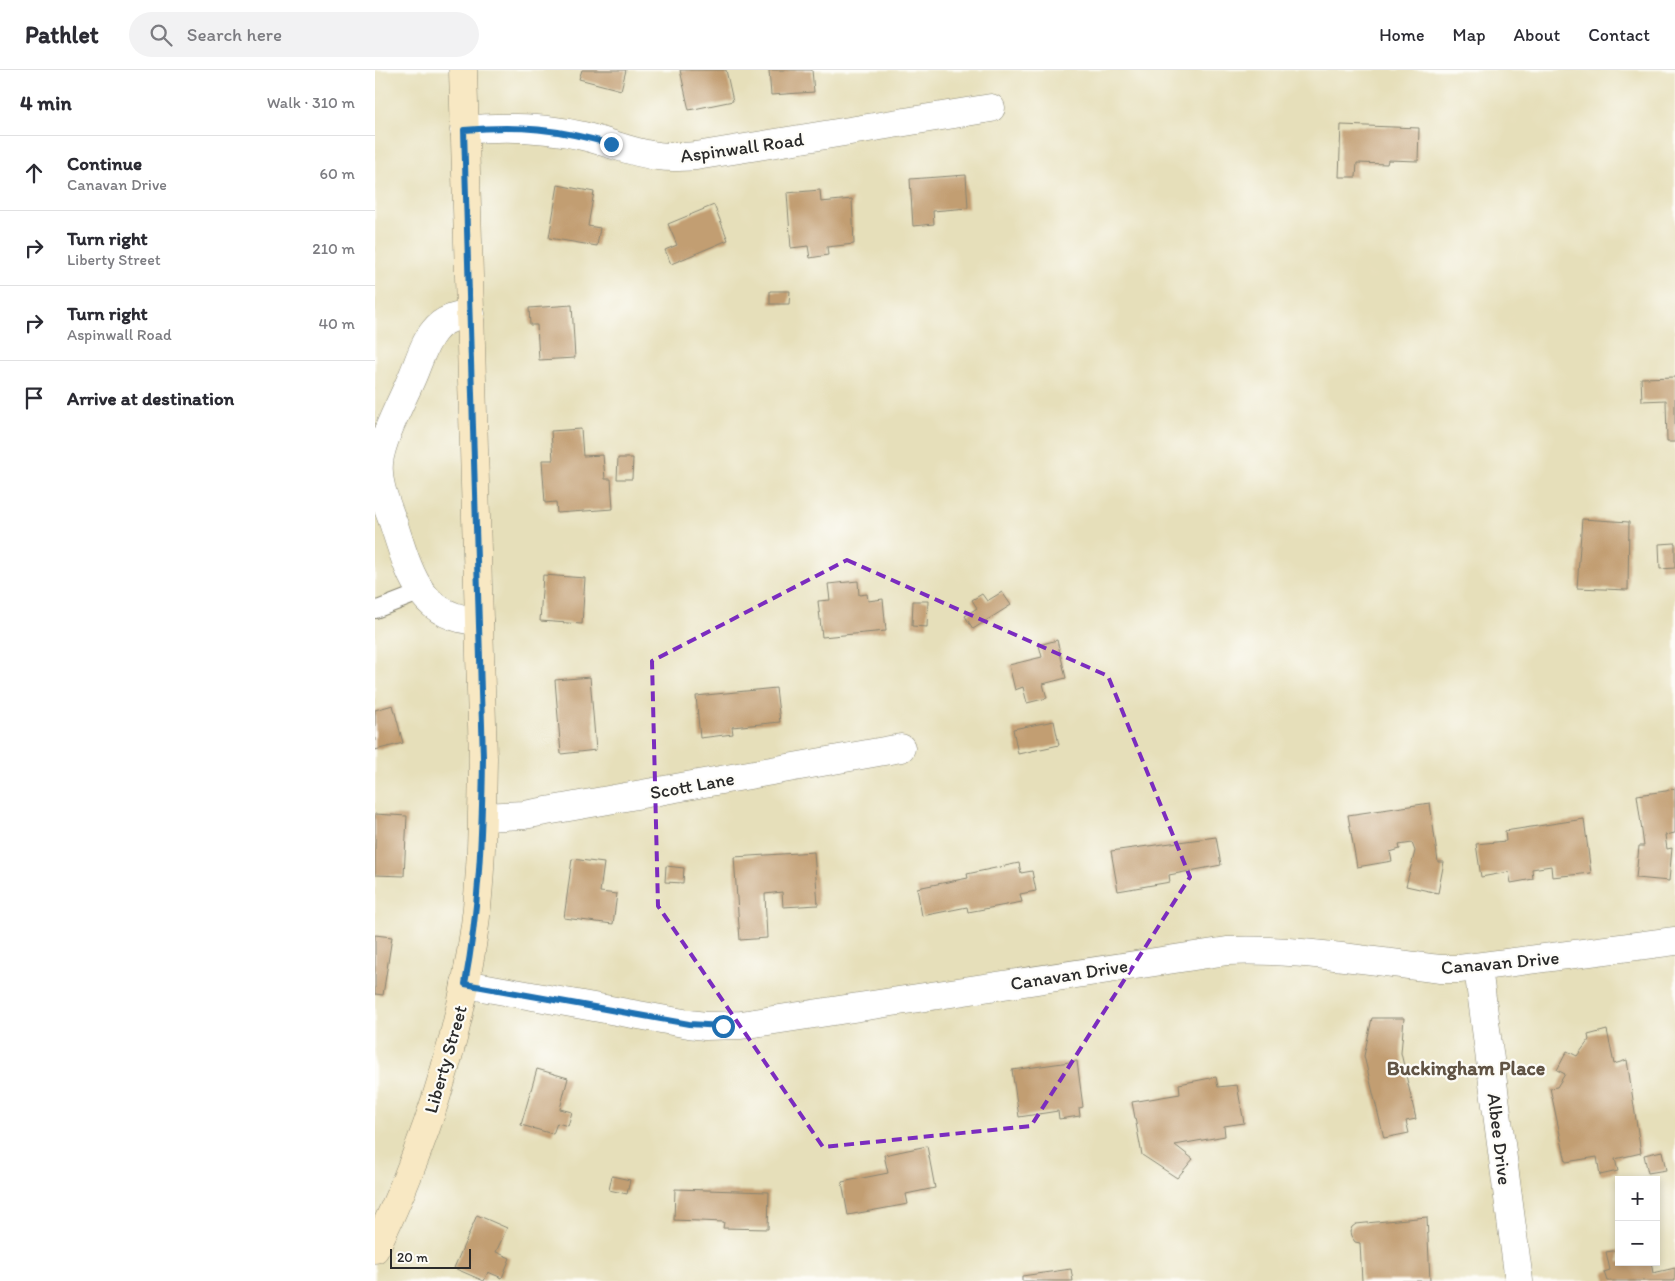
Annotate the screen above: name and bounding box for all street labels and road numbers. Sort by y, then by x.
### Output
street label: Aspinwall Road [679,127,806,168]
street label: Scott Lane [648,767,736,804]
street label: Canavan Drive [1440,946,1560,979]
street label: Canavan Drive [1009,954,1130,995]
street label: Liberty Street [419,1002,472,1116]
street label: Albee Drive [1482,1092,1517,1186]

